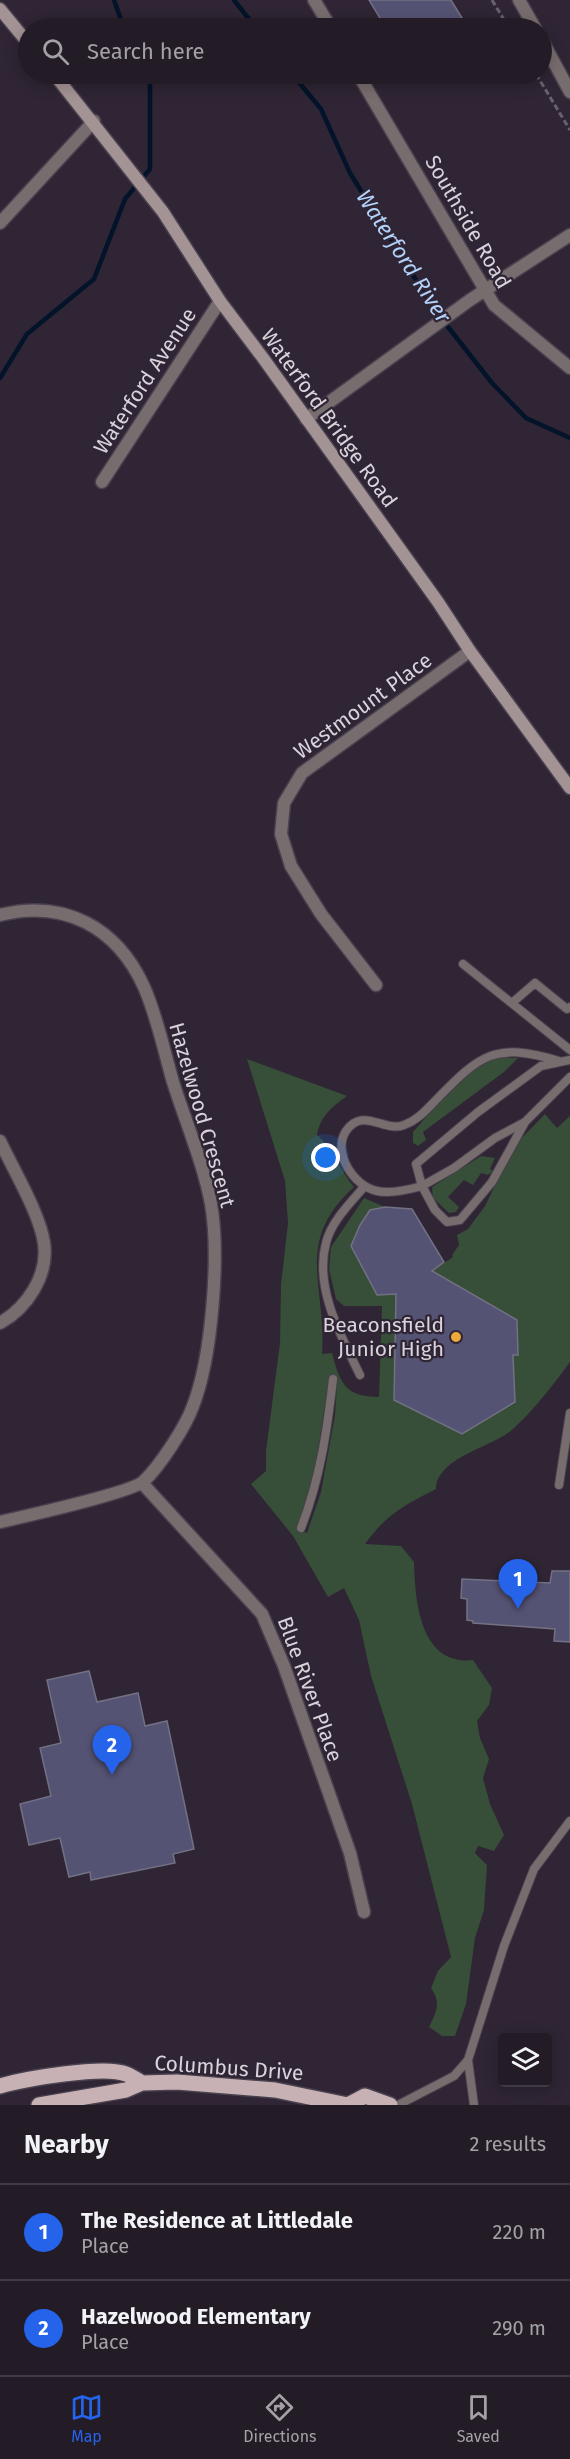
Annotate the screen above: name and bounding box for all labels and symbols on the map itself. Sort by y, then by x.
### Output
street label: Southside Road [419,151,517,293]
water label: Waterford River [351,185,457,328]
street label: Waterford Avenue [88,303,202,459]
street label: Waterford Bridge Road [255,323,403,513]
street label: Westmount Place [289,647,437,765]
street label: Hazelwood Crescent [163,1020,241,1211]
your location [311,1143,340,1172]
place label: Beaconsfield Junior High [322,1312,444,1362]
marker: Beaconsfield Junior High [449,1330,463,1344]
pin: 1 [498,1560,538,1609]
street label: Blue River Place [272,1613,348,1765]
pin: 2 [92,1726,132,1775]
street label: Columbus Drive [154,2050,304,2086]

